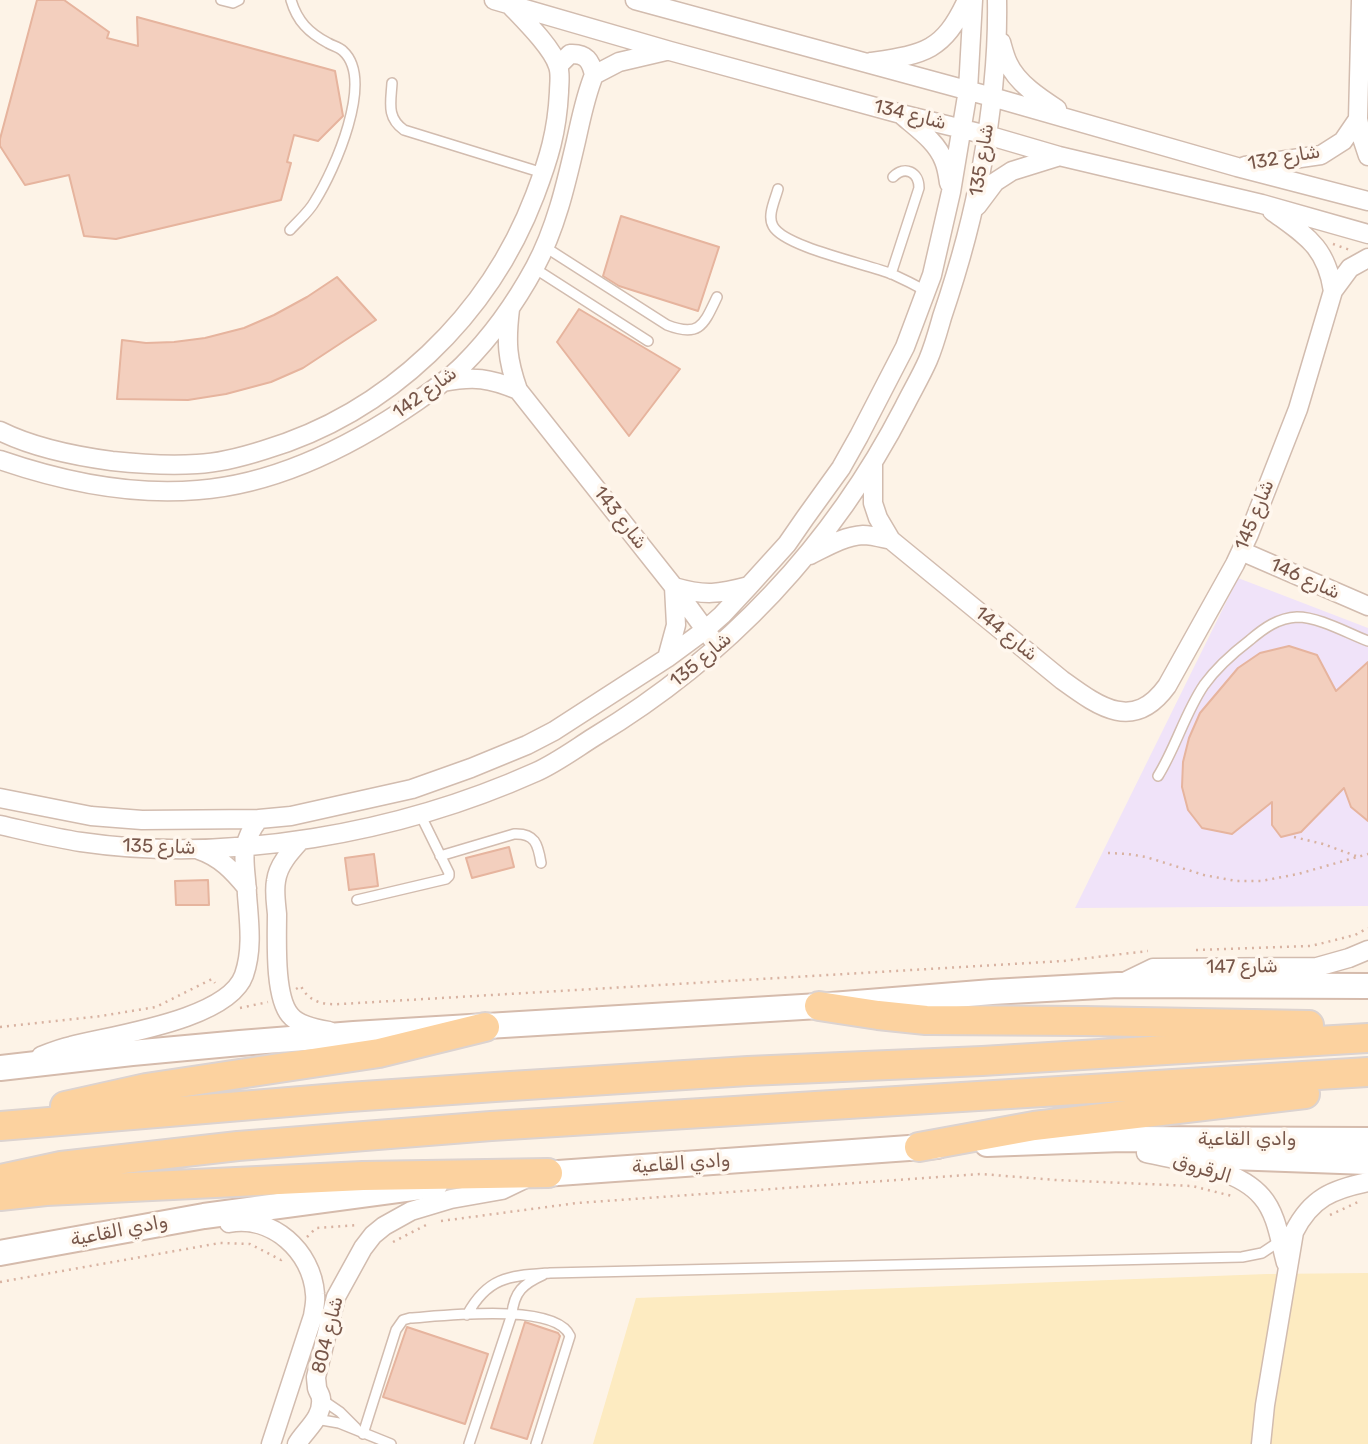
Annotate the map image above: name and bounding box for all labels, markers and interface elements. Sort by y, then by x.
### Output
street label: شارع 134 [871,95,949,135]
street label: شارع 135 [965,122,999,198]
street label: شارع 132 [1246,140,1322,176]
street label: شارع 142 [389,362,461,424]
street label: شارع 145 [1231,477,1279,553]
street label: شارع 143 [588,482,652,554]
street label: شارع 146 [1267,554,1343,604]
street label: شارع 144 [970,602,1042,666]
street label: شارع 135 [666,628,736,692]
street label: شارع 135 [122,834,196,860]
street label: شارع 147 [1206,955,1278,979]
street label: وادي القاعية [1198,1129,1296,1151]
street label: وادي القاعية [631,1149,731,1179]
street label: الرقروق [1170,1149,1234,1189]
street label: وادي القاعية [68,1210,170,1252]
street label: شارع 804 [307,1294,349,1376]

